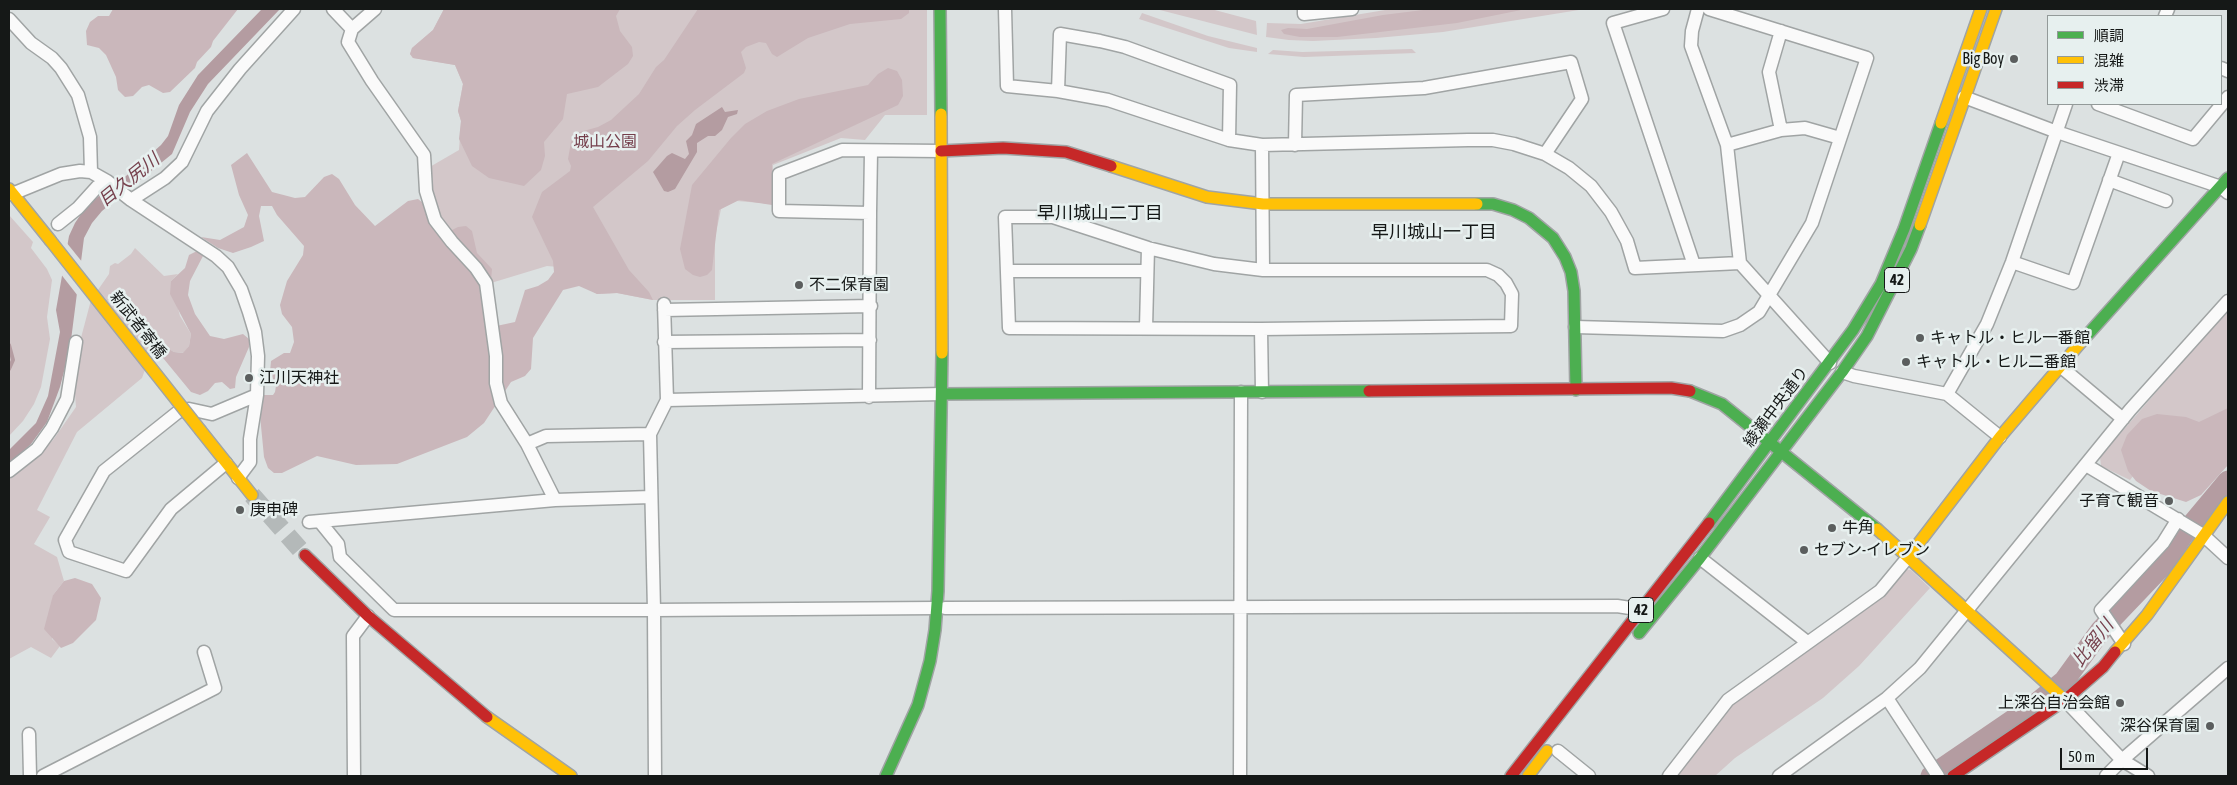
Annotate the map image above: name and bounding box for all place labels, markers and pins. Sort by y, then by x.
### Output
place label: Big Boy [1962,49,2004,69]
marker: Big Boy [2008,53,2020,65]
place label: 不二保育園 [809,275,889,295]
marker: 不二保育園 [793,279,805,291]
place label: キャトル・ヒル一番館 [1930,328,2090,348]
marker: キャトル・ヒル一番館 [1914,332,1926,344]
place label: キャトル・ヒル二番館 [1916,352,2076,372]
marker: キャトル・ヒル二番館 [1900,356,1912,368]
place label: 江川天神社 [259,368,339,388]
marker: 江川天神社 [243,372,255,384]
place label: 子育て観音 [2079,491,2159,511]
marker: 子育て観音 [2163,495,2175,507]
place label: 庚申碑 [250,500,298,520]
marker: 庚申碑 [234,504,246,516]
place label: 牛角 [1842,518,1874,538]
marker: 牛角 [1826,522,1838,534]
place label: セブン-イレブン [1814,540,1930,560]
marker: セブン-イレブン [1798,544,1810,556]
place label: 上深谷自治会館 [1998,693,2110,713]
marker: 上深谷自治会館 [2114,697,2126,709]
place label: 深谷保育園 [2120,716,2200,736]
marker: 深谷保育園 [2204,720,2216,732]

